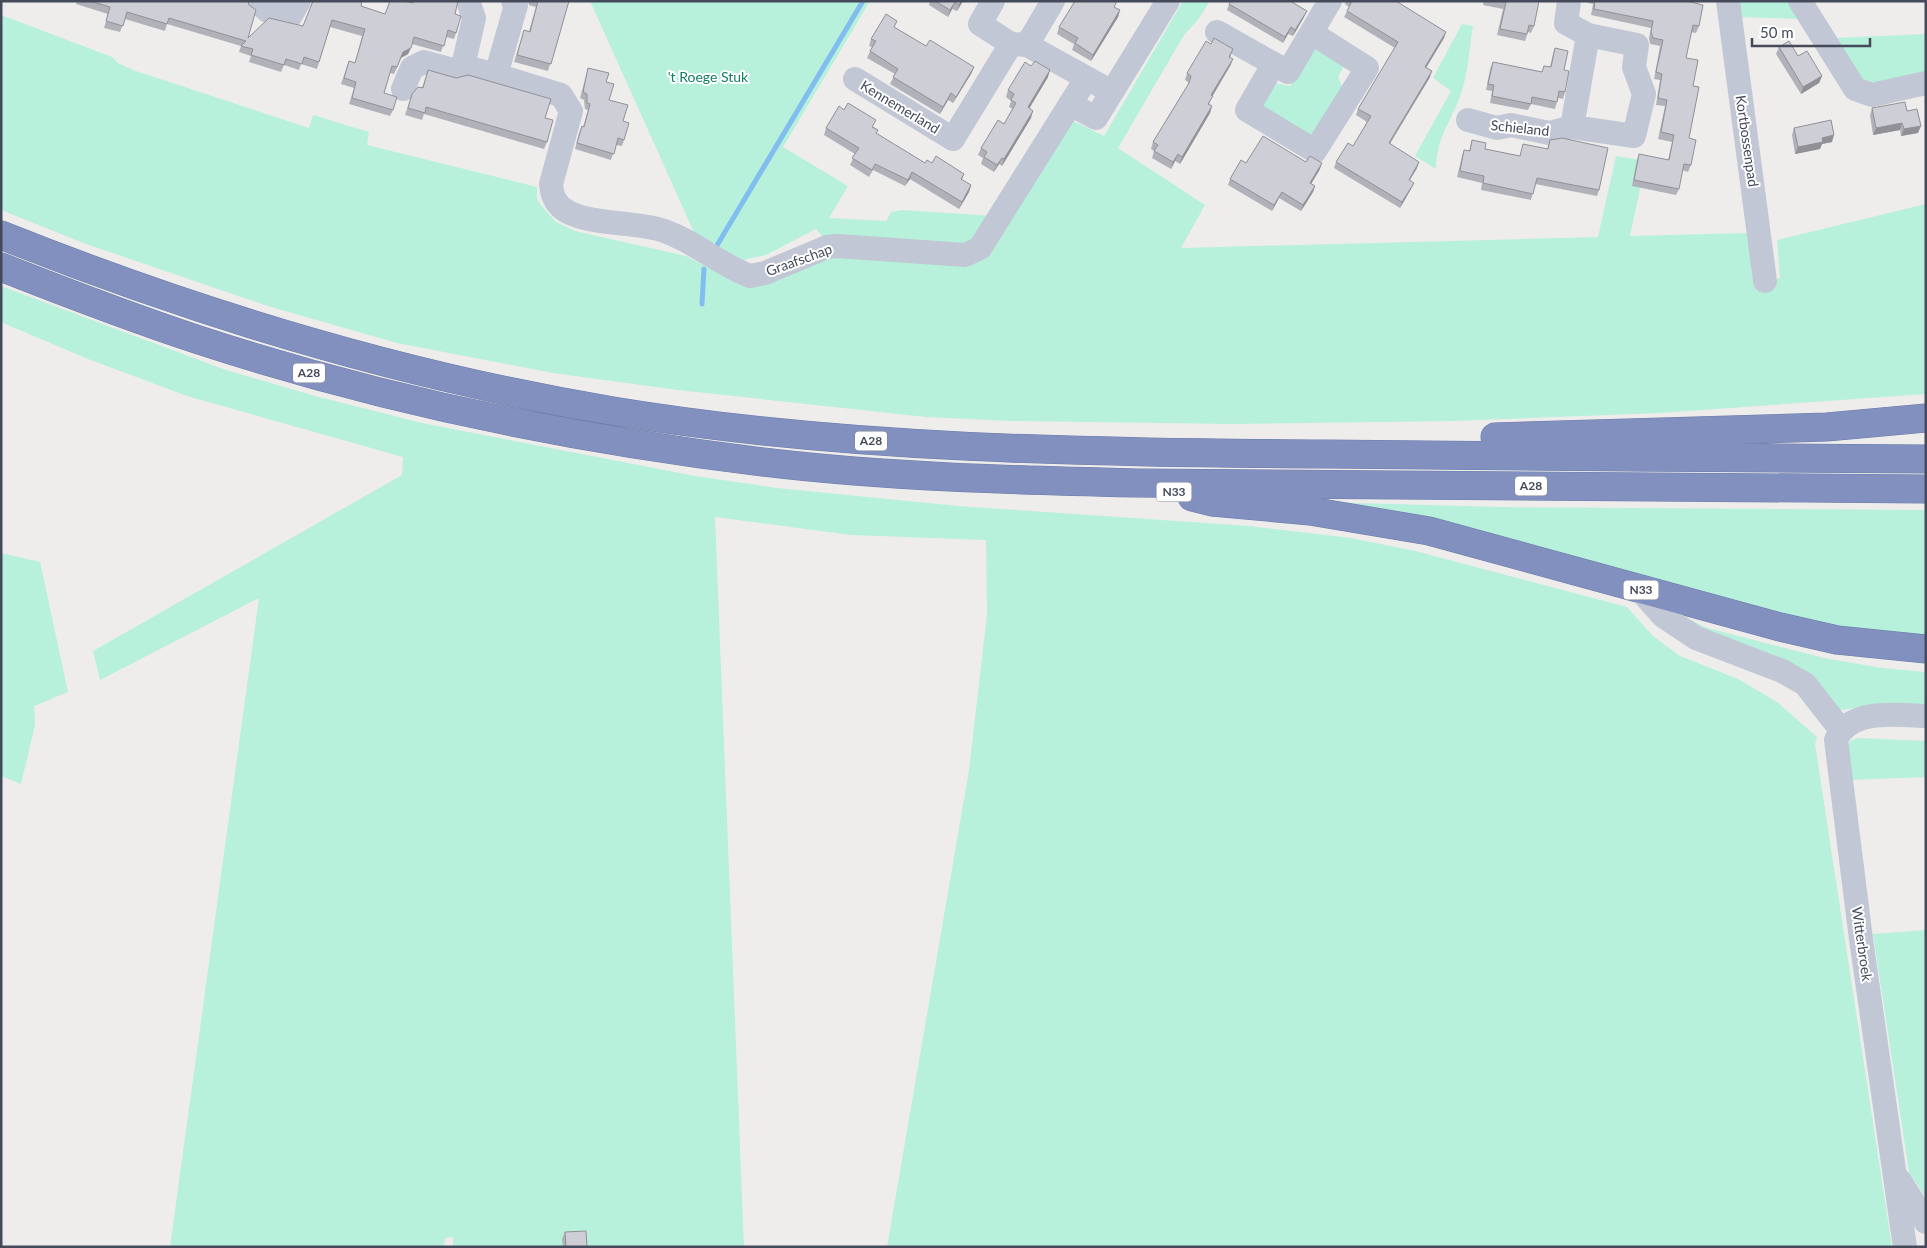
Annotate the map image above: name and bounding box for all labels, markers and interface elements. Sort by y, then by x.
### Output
scale bar [1752,15,1870,47]
text: 50 m [1760,23,1794,41]
park label: 't Roege Stuk [668,68,749,85]
street label: Kennemerland [858,76,943,137]
street label: Kortbossenpad [1733,94,1762,188]
street label: Schieland [1490,116,1550,139]
street label: Graafschap [763,240,834,279]
road number: A28 [293,363,325,382]
road number: A28 [855,432,887,451]
road number: A28 [1515,476,1547,496]
road number: N33 [1156,482,1192,502]
road number: N33 [1624,580,1658,600]
street label: Witterbroek [1849,906,1876,983]

